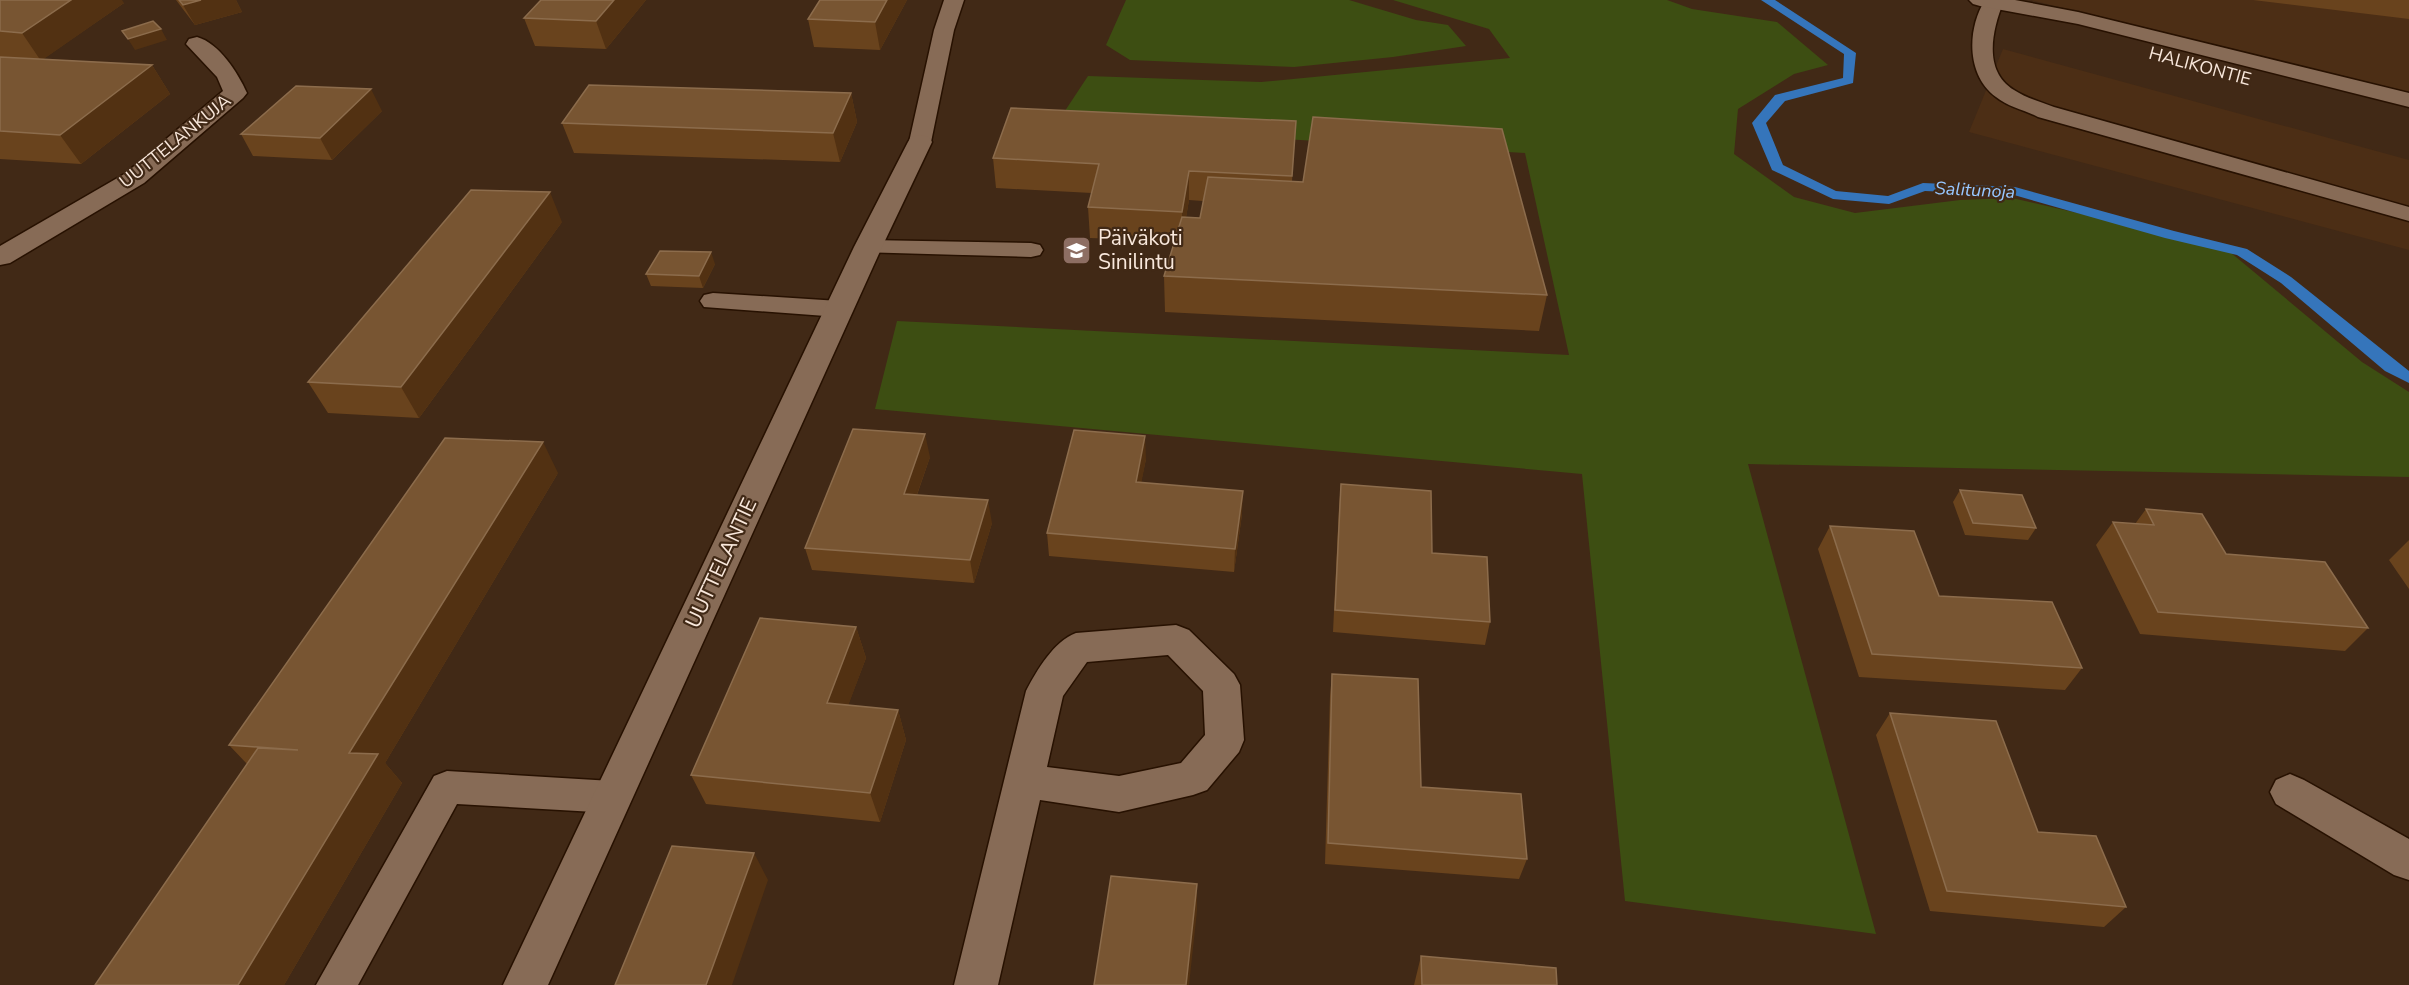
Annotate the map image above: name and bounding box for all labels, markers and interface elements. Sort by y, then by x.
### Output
street label: HALIKONTIE [2146,41,2254,91]
street label: UUTTELANKUJA [114,89,236,193]
water label: Salitunoja [1934,176,2016,204]
place label: Päiväkoti Sinilintu [1098,224,1183,276]
school or university icon: Päiväkoti Sinilintu [1061,234,1093,266]
street label: UUTTELANTIE [679,493,763,633]

